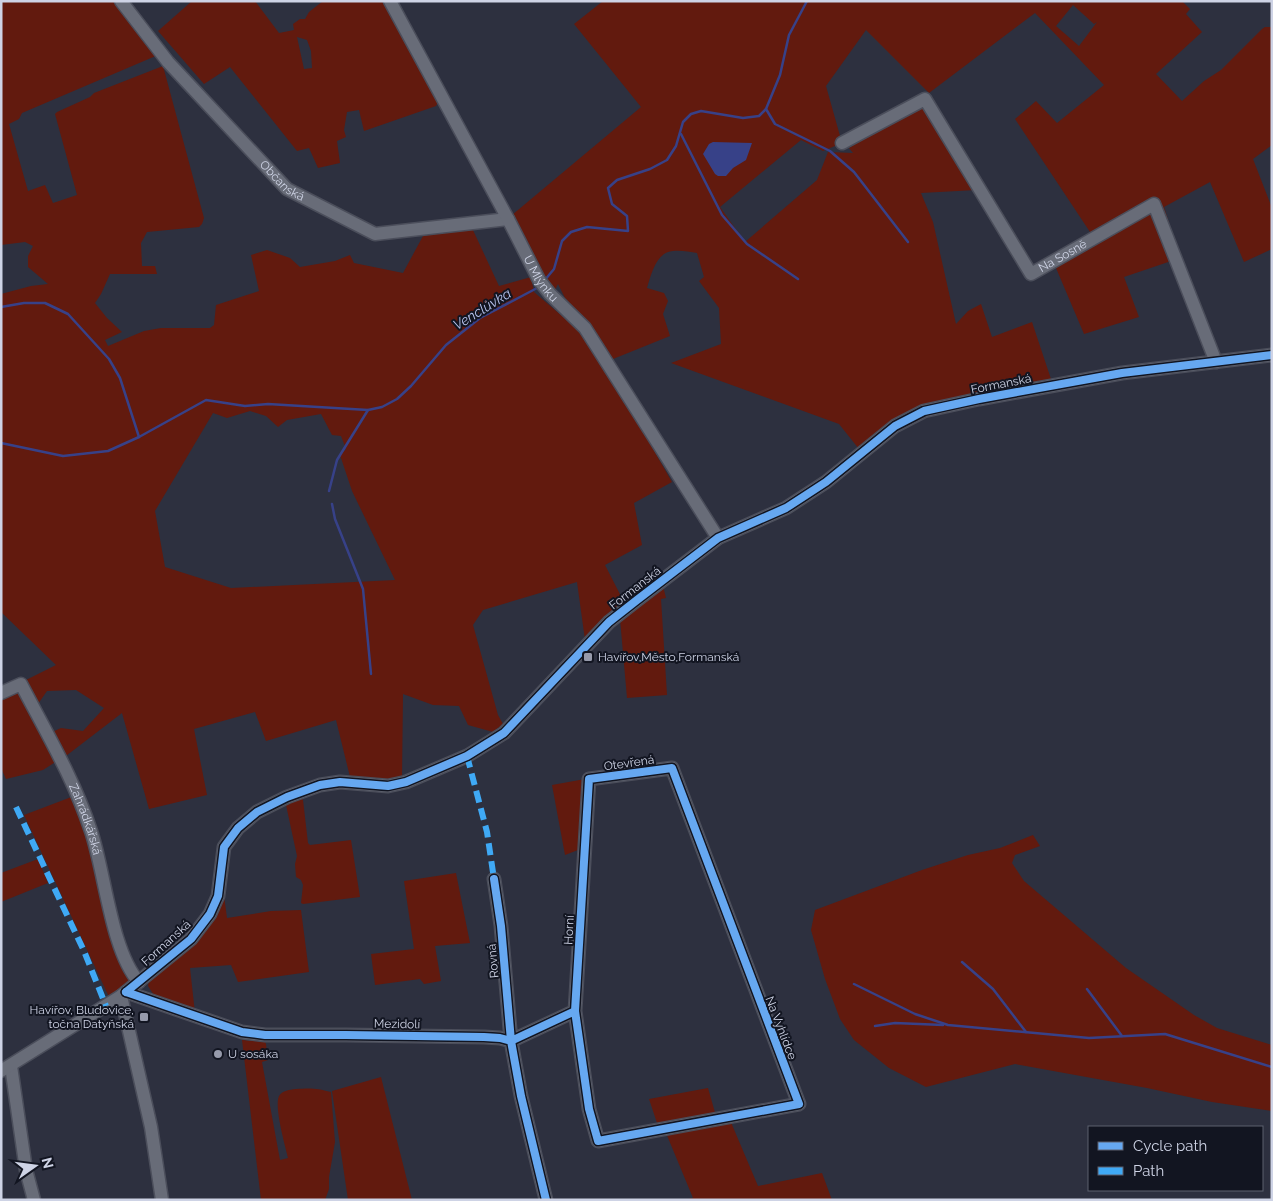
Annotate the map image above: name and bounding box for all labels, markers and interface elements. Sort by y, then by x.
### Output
street label: Občanská [257,157,307,204]
street label: Na Sosně [1036,237,1089,275]
street label: U Mlýnku [521,253,561,305]
water label: Venclůvka [450,285,514,333]
street label: Formanská [970,371,1032,397]
street label: Formanská [607,564,663,612]
place label: Havířov,Město,Formanská [598,650,739,664]
marker: Havířov,Město,Formanská [582,651,594,663]
street label: Otevřená [603,753,655,773]
street label: Zahrádkářská [66,781,104,856]
street label: Horní [561,914,577,945]
street label: Formanská [139,917,193,969]
street label: Rovná [485,943,501,979]
street label: Na Vyhlídce [762,994,800,1062]
place label: Havířov, Bludovice, točna Datyňská [30,1003,134,1031]
marker: Havířov, Bludovice, točna Datyňská [138,1011,150,1023]
street label: Mezidolí [374,1017,421,1031]
place label: U sosáka [228,1047,278,1061]
marker: U sosáka [212,1048,224,1060]
legend [1088,1126,1263,1191]
text: Cycle path [1133,1137,1207,1155]
north arrow [10,1141,60,1191]
text: N [39,1156,57,1170]
text: Path [1133,1162,1164,1180]

